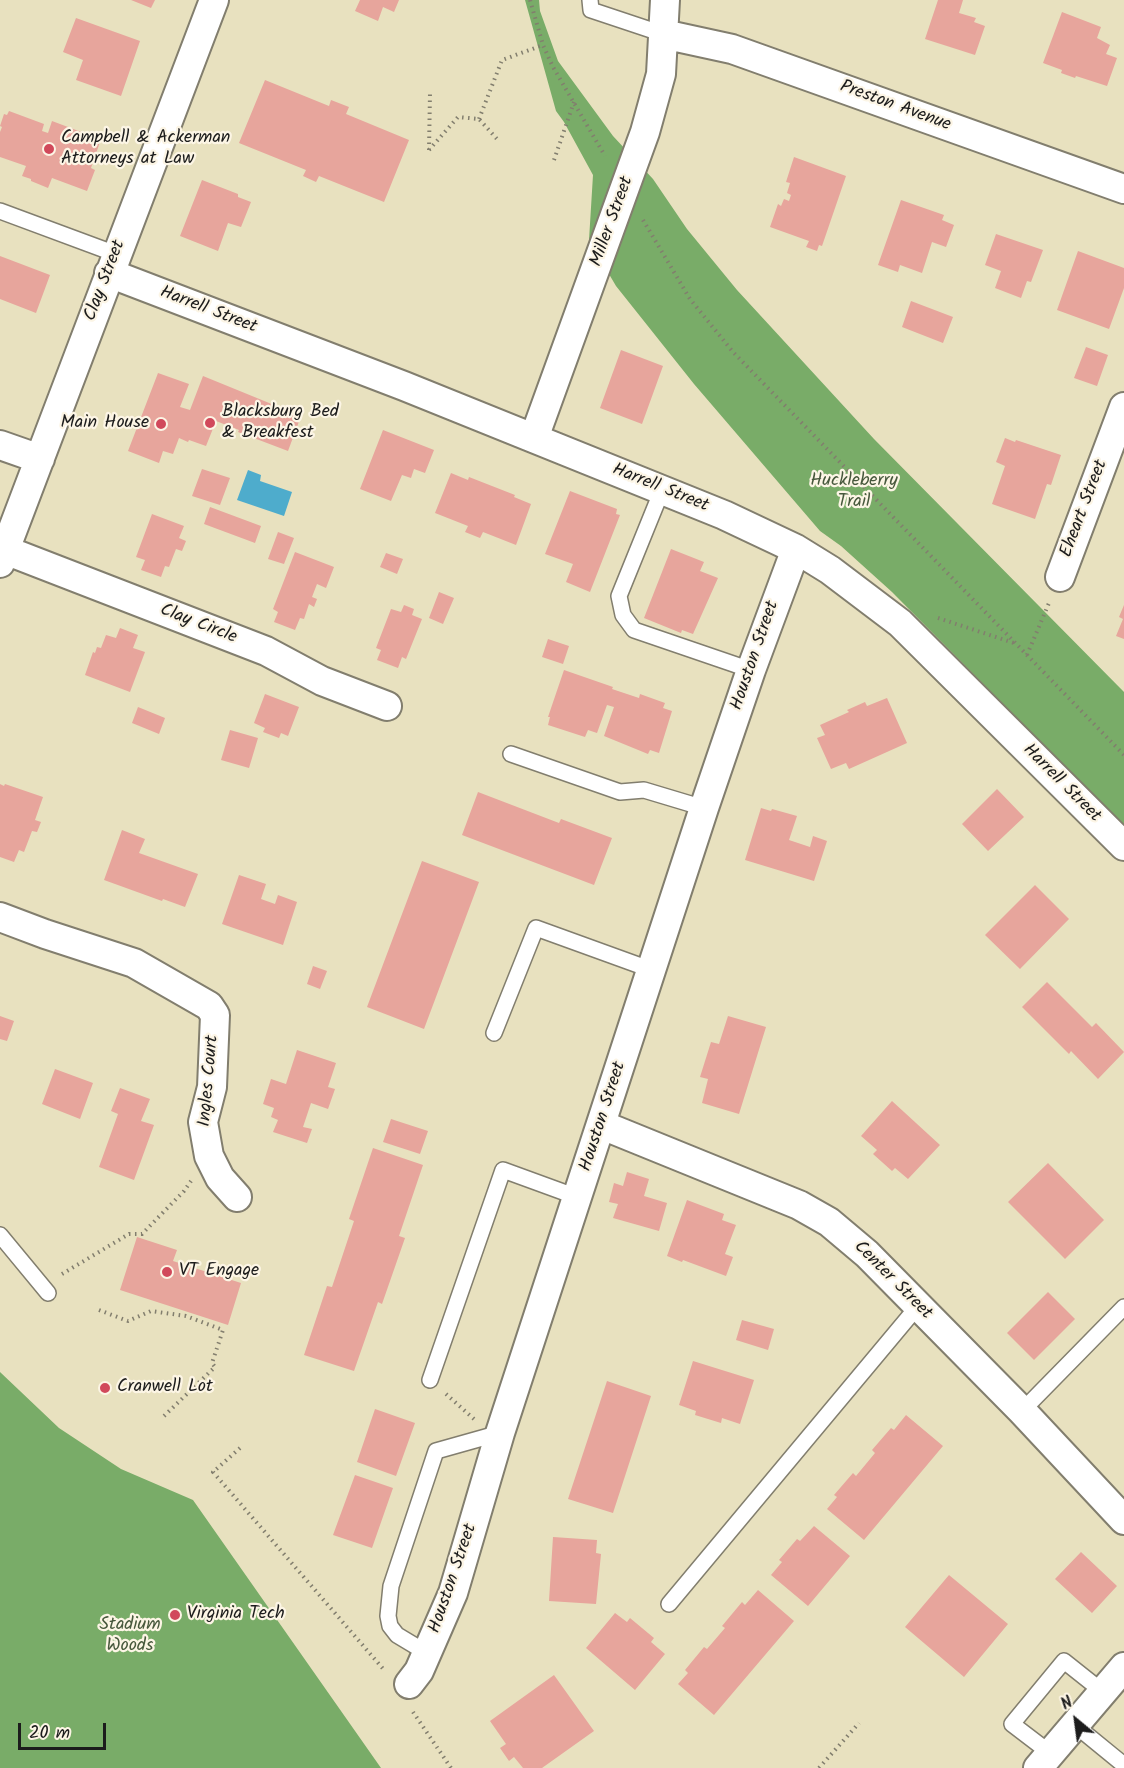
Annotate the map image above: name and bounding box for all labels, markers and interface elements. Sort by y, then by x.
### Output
street label: Preston Avenue [837,77,953,137]
place label: Campbell & Ackerman Attorneys at Law [61,128,230,170]
marker: Campbell & Ackerman Attorneys at Law [42,142,56,156]
street label: Miller Street [587,174,639,270]
street label: Clay Street [81,237,131,325]
street label: Harrell Street [156,283,260,339]
place label: Blacksburg Bed & Breakfest [222,402,339,444]
place label: Main House [61,413,149,435]
marker: Blacksburg Bed & Breakfest [203,416,217,430]
marker: Main House [154,417,168,431]
street label: Eheart Street [1057,457,1113,561]
street label: Harrell Street [609,460,711,518]
park label: Huckleberry Trail [810,471,898,514]
street label: Houston Street [727,599,785,713]
street label: Clay Circle [156,600,240,650]
street label: Harrell Street [1017,740,1105,828]
street label: Ingles Court [195,1034,225,1128]
street label: Houston Street [576,1059,632,1175]
street label: Center Street [848,1237,936,1325]
place label: VT Engage [179,1261,259,1283]
marker: VT Engage [160,1265,174,1279]
place label: Cranwell Lot [117,1377,213,1399]
marker: Cranwell Lot [98,1381,112,1395]
street label: Houston Street [425,1522,483,1636]
place label: Virginia Tech [187,1604,285,1626]
marker: Virginia Tech [168,1608,182,1622]
park label: Stadium Woods [99,1615,161,1658]
north arrow [1046,1690,1106,1750]
text: N [1057,1690,1078,1717]
scale bar [21,1711,110,1749]
text: 20 m [29,1719,70,1748]

